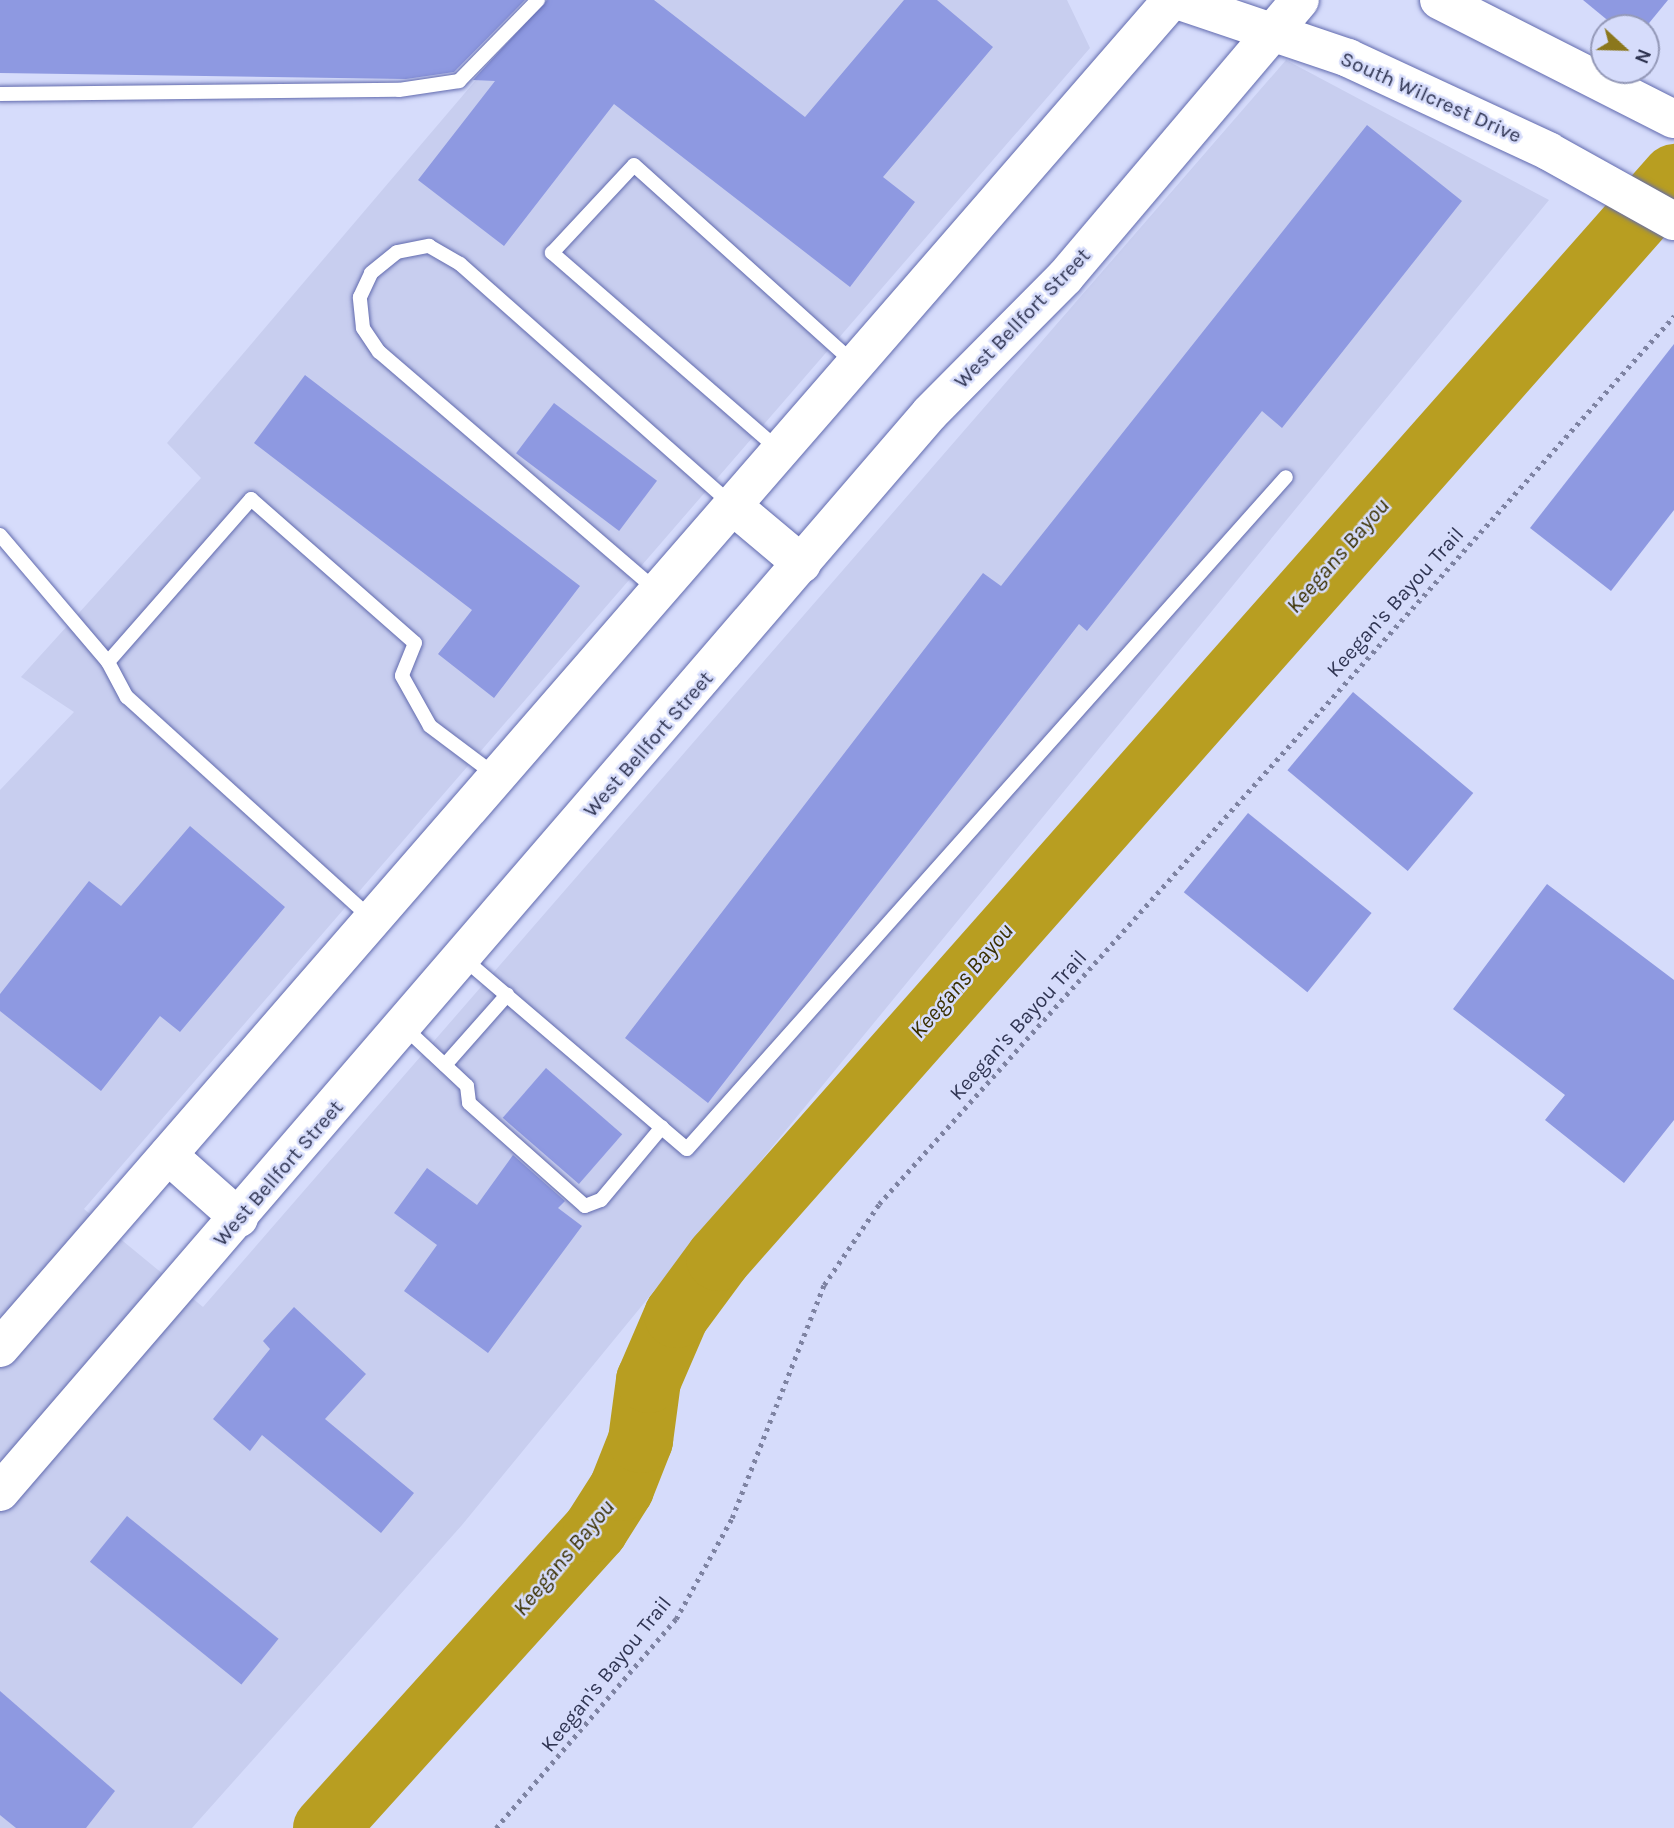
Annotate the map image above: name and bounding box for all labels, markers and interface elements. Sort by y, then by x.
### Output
north arrow [1590,14,1660,84]
street label: South Wilcrest Drive [1337,46,1525,148]
text: N [1630,46,1655,67]
street label: West Bellfort Street [949,243,1095,393]
water label: Keegans Bayou [1280,493,1396,619]
street label: Keegan's Bayou Trail [1321,522,1469,682]
street label: West Bellfort Street [578,666,718,822]
water label: Keegans Bayou [904,918,1020,1044]
street label: Keegan's Bayou Trail [944,945,1092,1105]
street label: West Bellfort Street [208,1095,348,1251]
water label: Keegans Bayou [507,1494,621,1622]
street label: Keegan's Bayou Trail [535,1591,677,1757]

